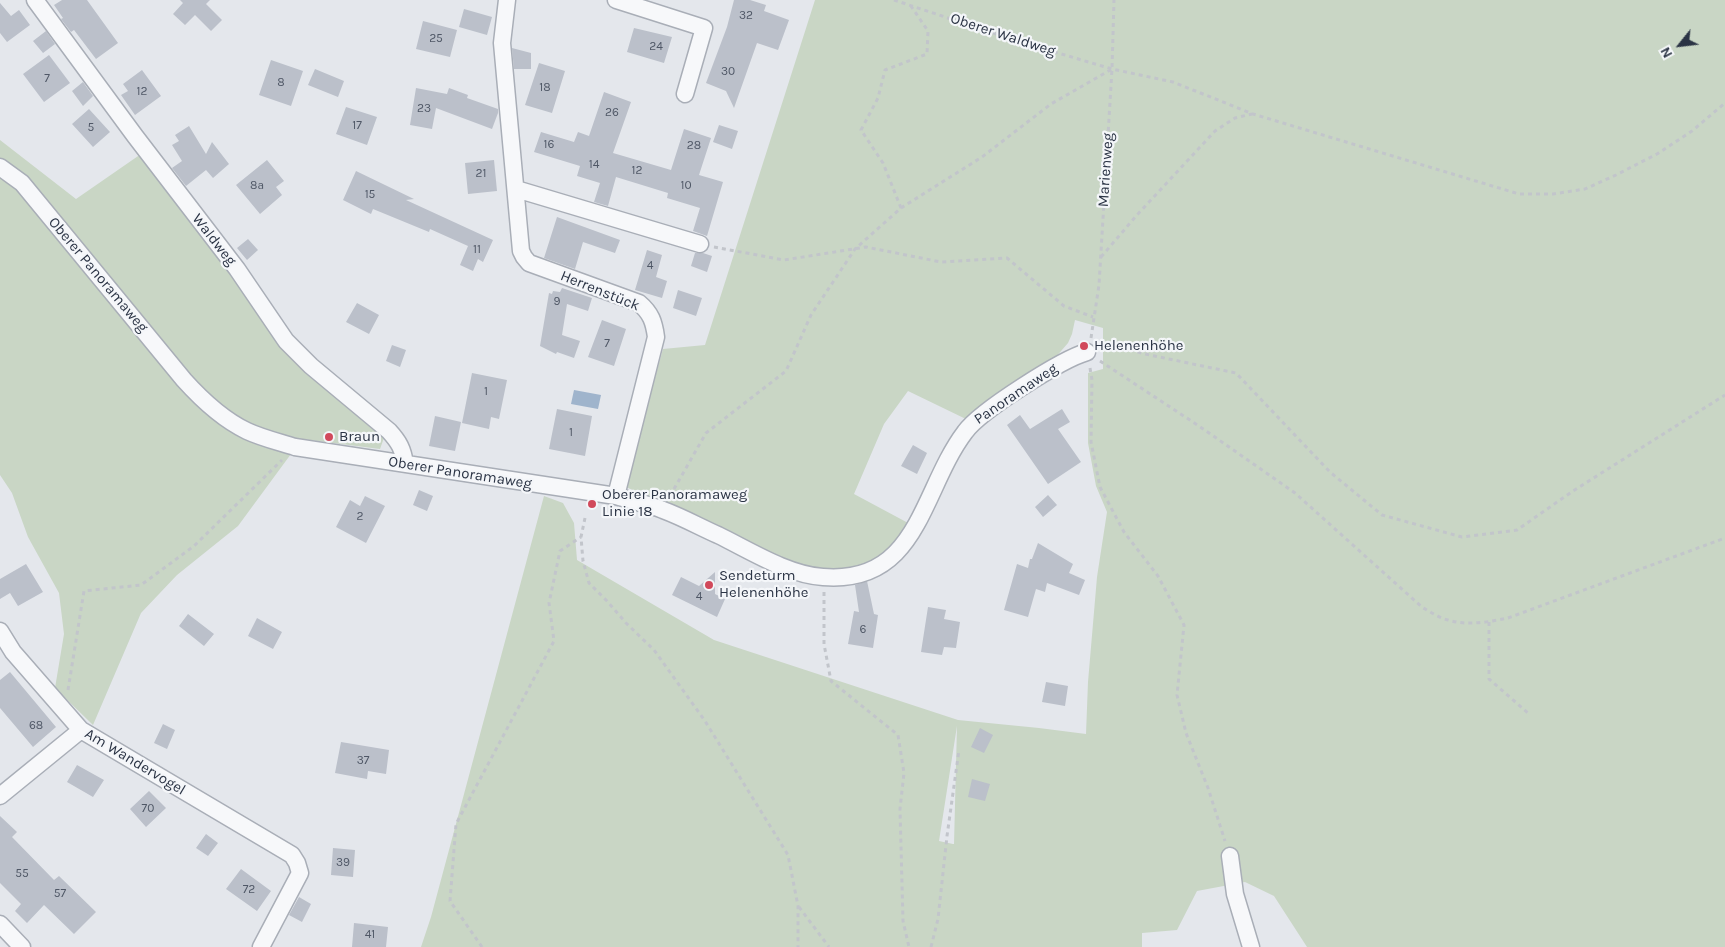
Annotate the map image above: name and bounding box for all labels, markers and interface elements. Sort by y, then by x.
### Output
house number: 32 [739,9,753,23]
street label: Oberer Waldweg [948,9,1058,61]
north arrow [1655,20,1705,70]
house number: 25 [429,32,443,46]
house number: 24 [649,40,663,54]
text: N [1657,44,1676,61]
house number: 30 [721,65,735,79]
house number: 7 [44,72,50,86]
house number: 8 [277,76,285,90]
house number: 18 [539,81,551,95]
house number: 12 [137,85,147,99]
house number: 23 [417,102,431,116]
house number: 26 [605,106,619,120]
house number: 17 [352,119,362,133]
house number: 5 [88,121,94,135]
street label: Marienweg [1094,132,1118,208]
house number: 16 [544,138,554,152]
house number: 28 [687,139,701,153]
house number: 14 [589,158,599,172]
house number: 12 [632,164,642,178]
house number: 21 [476,167,486,181]
house number: 8a [250,179,264,193]
house number: 10 [680,179,692,193]
house number: 15 [365,188,375,202]
street label: Waldweg [188,210,240,270]
street label: Oberer Panoramaweg [44,214,152,336]
house number: 11 [473,243,481,257]
house number: 4 [647,259,653,273]
street label: Herrenstück [558,267,642,315]
house number: 9 [554,295,560,309]
house number: 7 [604,337,610,351]
place label: Helenenhöhe [1094,337,1183,355]
marker: Helenenhöhe [1078,340,1090,352]
street label: Panoramaweg [971,359,1061,429]
house number: 1 [484,385,488,399]
house number: 1 [569,426,573,440]
place label: Braun [339,428,380,446]
marker: Braun [323,431,335,443]
street label: Oberer Panoramaweg [387,453,533,493]
place label: Oberer Panoramaweg Linie 18 [602,486,747,521]
marker: Oberer Panoramaweg Linie 18 [586,498,598,510]
house number: 2 [357,510,363,524]
place label: Sendeturm Helenenhöhe [719,567,808,602]
marker: Sendeturm Helenenhöhe [703,579,715,591]
house number: 4 [696,590,702,604]
house number: 6 [860,623,866,637]
house number: 68 [29,719,43,733]
street label: Am Wandervogel [81,725,189,799]
house number: 37 [357,754,369,768]
house number: 70 [142,802,154,816]
house number: 39 [336,856,350,870]
house number: 55 [15,867,29,881]
house number: 72 [243,883,255,897]
house number: 57 [54,887,66,901]
house number: 41 [365,928,375,942]

